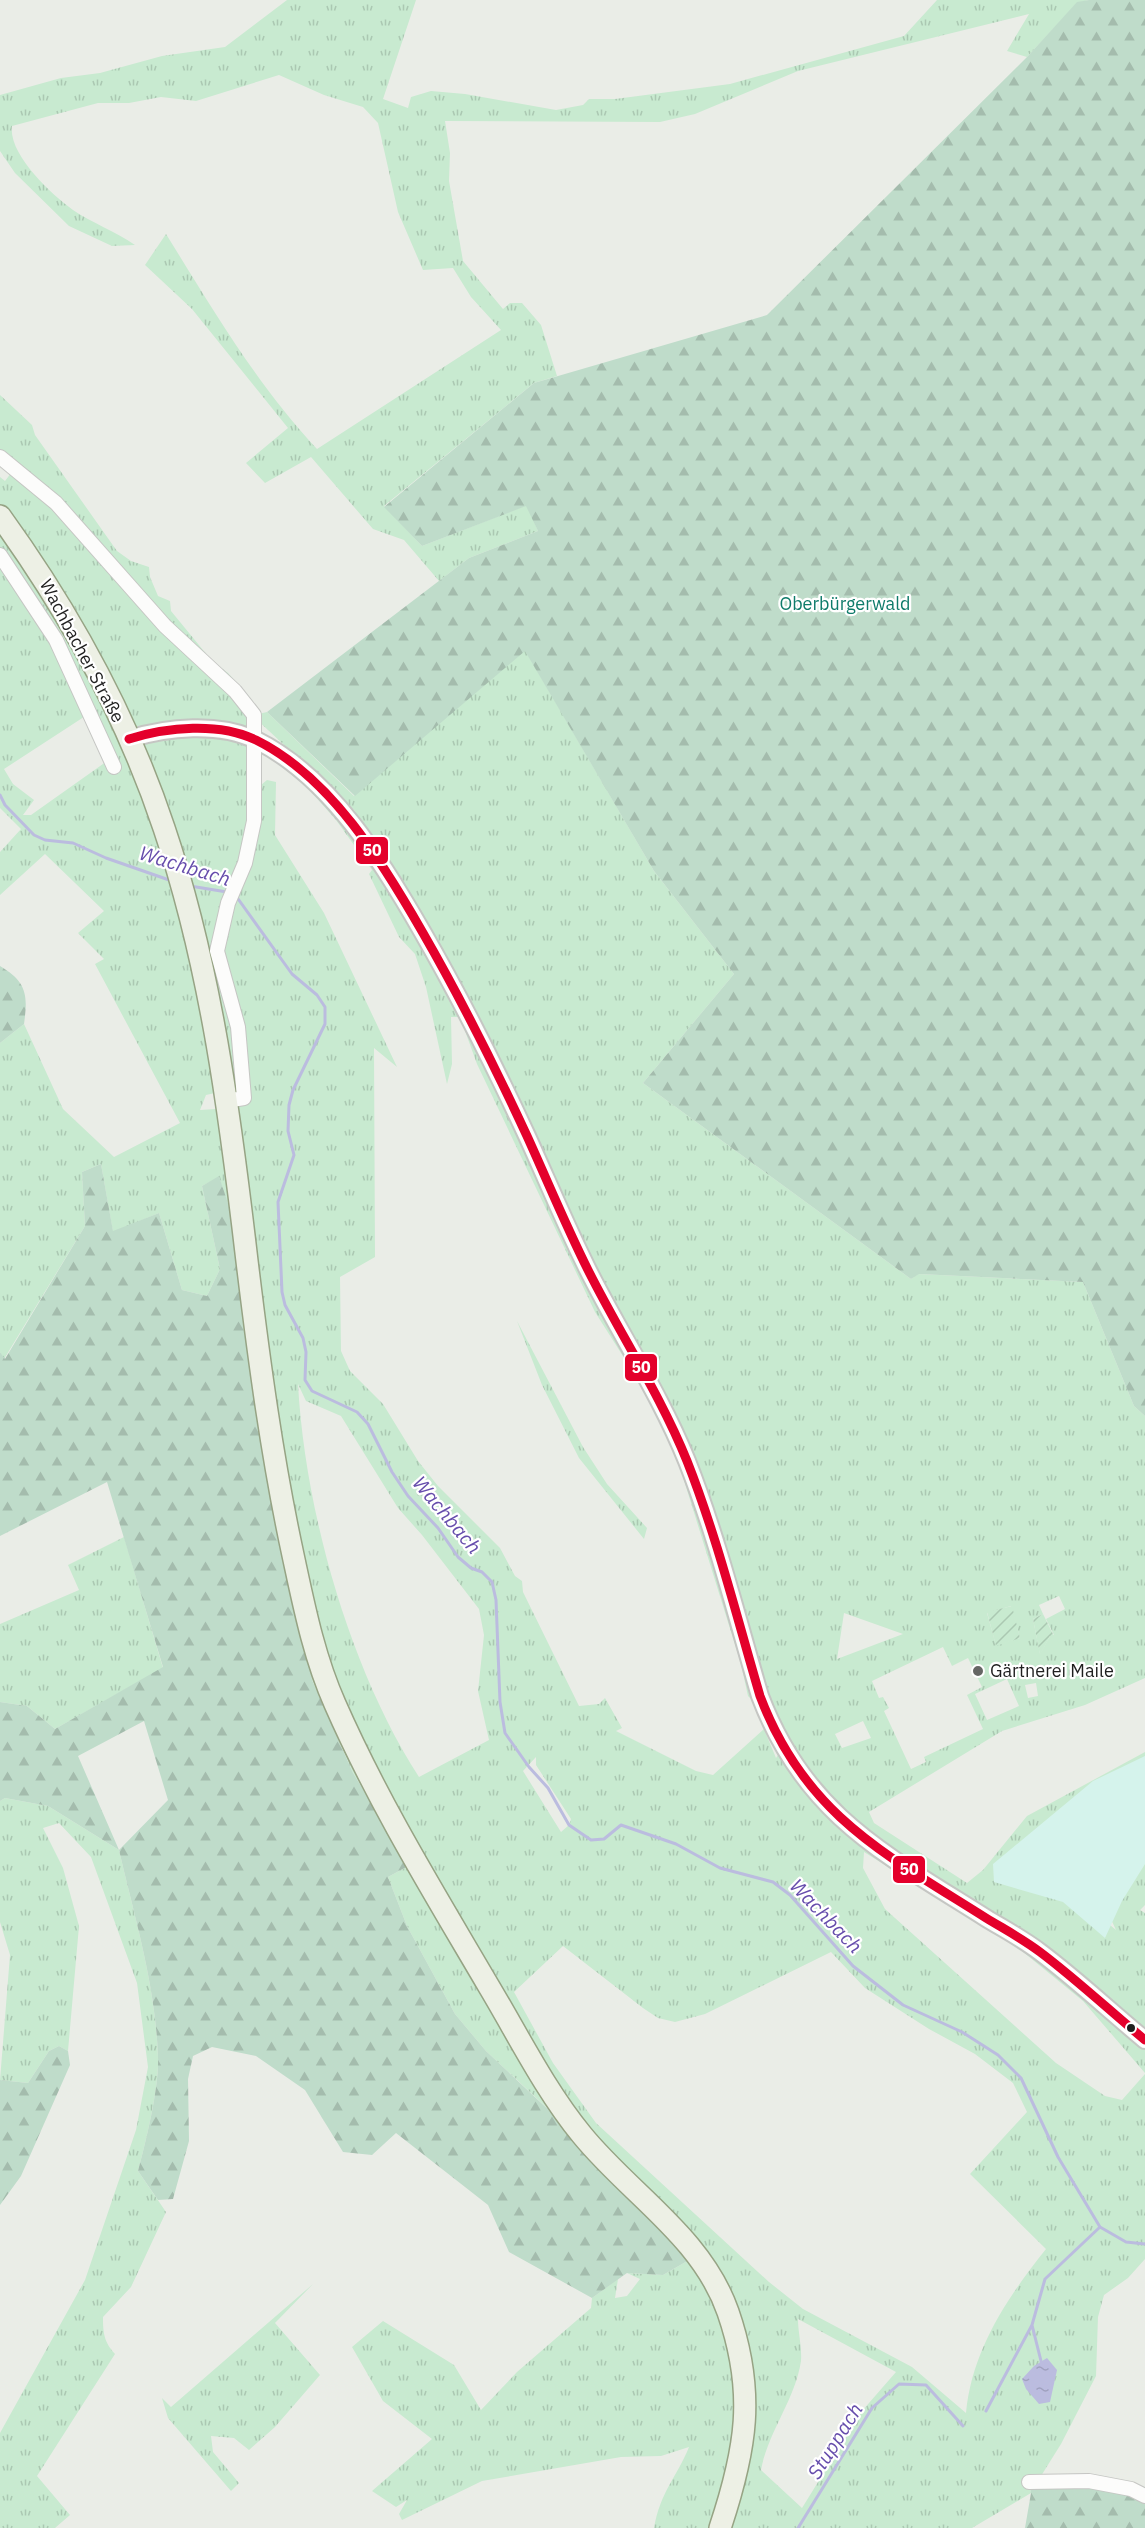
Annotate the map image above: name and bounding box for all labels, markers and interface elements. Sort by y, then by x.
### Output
street label: Wachbacher Straße [35,575,130,727]
park label: Oberbürgerwald [779,592,911,615]
line badge: 50 [355,836,389,865]
water label: Wachbach [136,839,234,892]
text: 50 [362,840,382,860]
line badge: 50 [624,1353,658,1382]
text: 50 [631,1357,651,1377]
water label: Wachbach [407,1470,488,1559]
place label: Gärtnerei Maile [990,1659,1114,1682]
marker: Gärtnerei Maile [971,1664,985,1678]
line badge: 50 [892,1855,926,1884]
text: 50 [899,1859,919,1879]
water label: Wachbach [784,1873,869,1959]
unlabelled marker [1125,2022,1137,2034]
water label: Stuppach [801,2398,868,2484]

